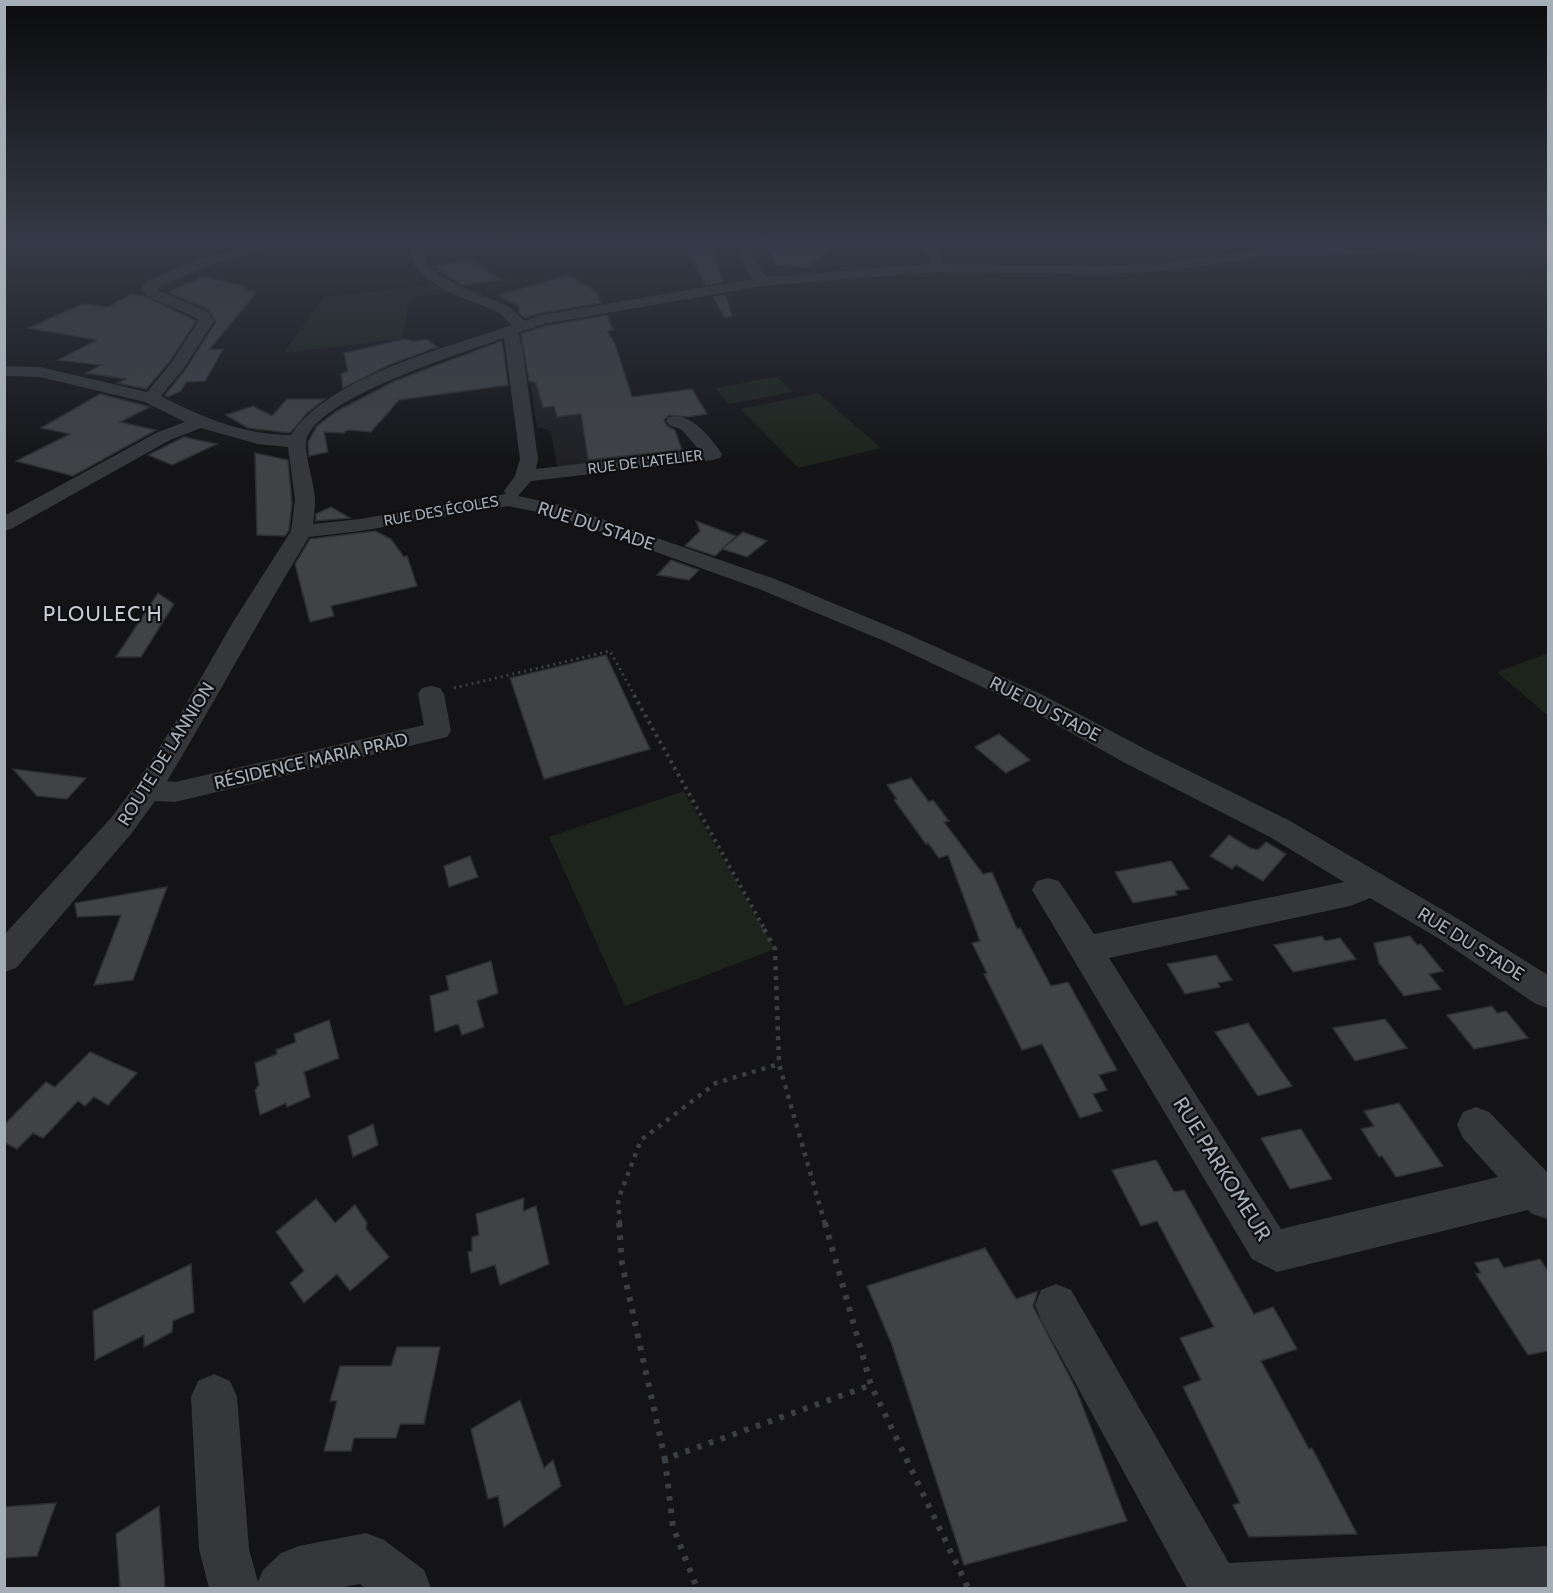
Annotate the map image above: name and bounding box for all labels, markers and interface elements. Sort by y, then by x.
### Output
street label: RUE DE L'ATELIER [586,446,704,478]
street label: RUE DES ÉCOLES [382,491,500,530]
street label: RUE DU STADE [535,497,657,555]
district label: PLOULEC'H [43,601,163,626]
street label: RUE DU STADE [986,672,1104,746]
street label: ROUTE DE LANNION [113,678,219,830]
street label: RÉSIDENCE MARIA PRAD [212,728,410,794]
street label: RUE DU STADE [1414,903,1528,985]
street label: RUE PARKOMEUR [1168,1092,1277,1246]

